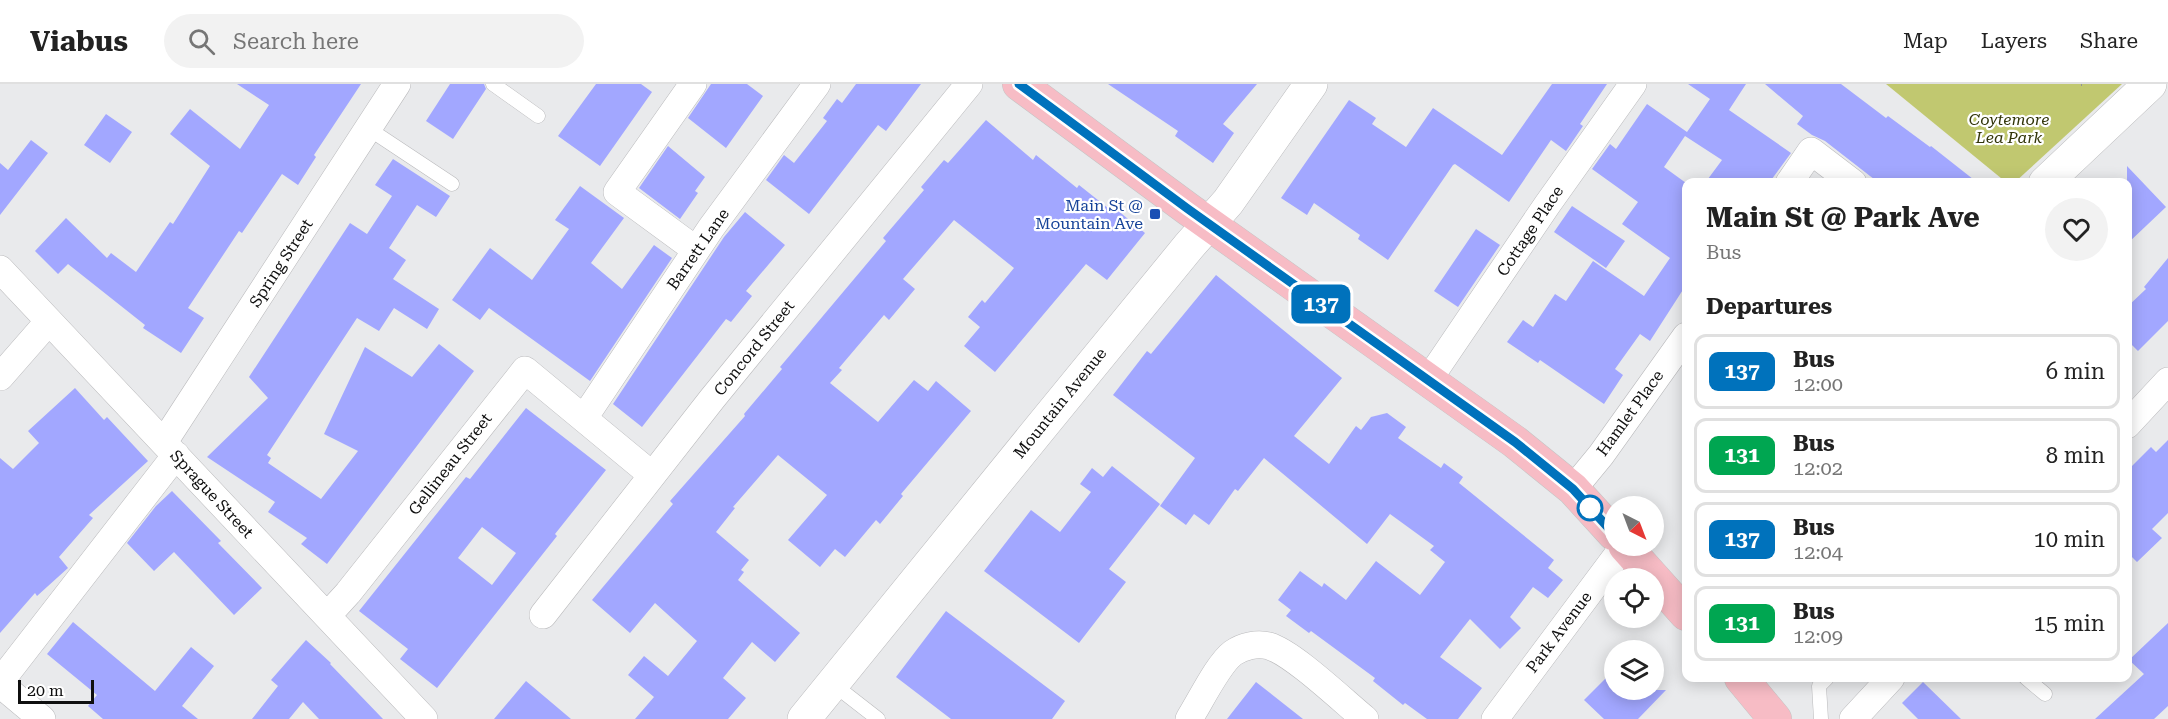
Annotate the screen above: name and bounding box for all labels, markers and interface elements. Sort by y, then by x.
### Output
search box [164,14,584,68]
text: Viabus [30,25,128,58]
icon: search [185,25,218,58]
text: Search here [233,29,359,54]
text: Map [1903,29,1948,53]
text: Layers [1981,29,2047,53]
text: Share [2080,29,2138,53]
park label: Coytemore Lea Park [1969,110,2049,147]
street label: Cottage Place [1493,182,1567,280]
place label: Main St @ Mountain Ave [1035,196,1143,233]
button: heart [2045,198,2108,261]
text: Main St @ Park Ave [1706,201,1980,234]
street label: Barrett Lane [663,204,733,293]
marker: Main St @ Mountain Ave [1148,207,1162,221]
street label: Spring Street [245,215,317,311]
text: Bus [1706,240,1741,264]
line badge: 137 [1286,284,1356,324]
text: 137 [1303,292,1339,316]
text: Departures [1706,294,1832,319]
street label: Concord Street [710,297,798,399]
street label: Mountain Avenue [1010,344,1111,462]
text: Bus [1793,347,1835,372]
text: 137 [1724,359,1760,383]
text: 6 min [2046,359,2105,384]
street label: Hamlet Place [1593,366,1668,460]
text: 12:00 [1793,372,1843,396]
street label: Gellineau Street [404,409,496,519]
text: Bus [1793,431,1835,456]
text: 131 [1724,443,1760,467]
text: 8 min [2046,443,2105,468]
street label: Sprague Street [166,446,258,542]
text: 12:02 [1793,456,1843,480]
unlabelled marker [1577,495,1603,521]
north arrow [1604,496,1664,556]
map controls [1604,496,1664,700]
text: Bus [1793,515,1835,540]
text: 137 [1724,527,1760,551]
text: 10 min [2034,527,2105,552]
text: 12:04 [1793,540,1843,564]
button: locate [1604,568,1664,628]
street label: Park Avenue [1522,588,1596,676]
text: Bus [1793,599,1835,624]
text: 131 [1724,611,1760,635]
text: 15 min [2034,611,2105,636]
text: 12:09 [1793,624,1843,648]
button: layers [1604,640,1664,700]
scale bar [18,677,94,704]
text: 20 m [27,681,64,700]

